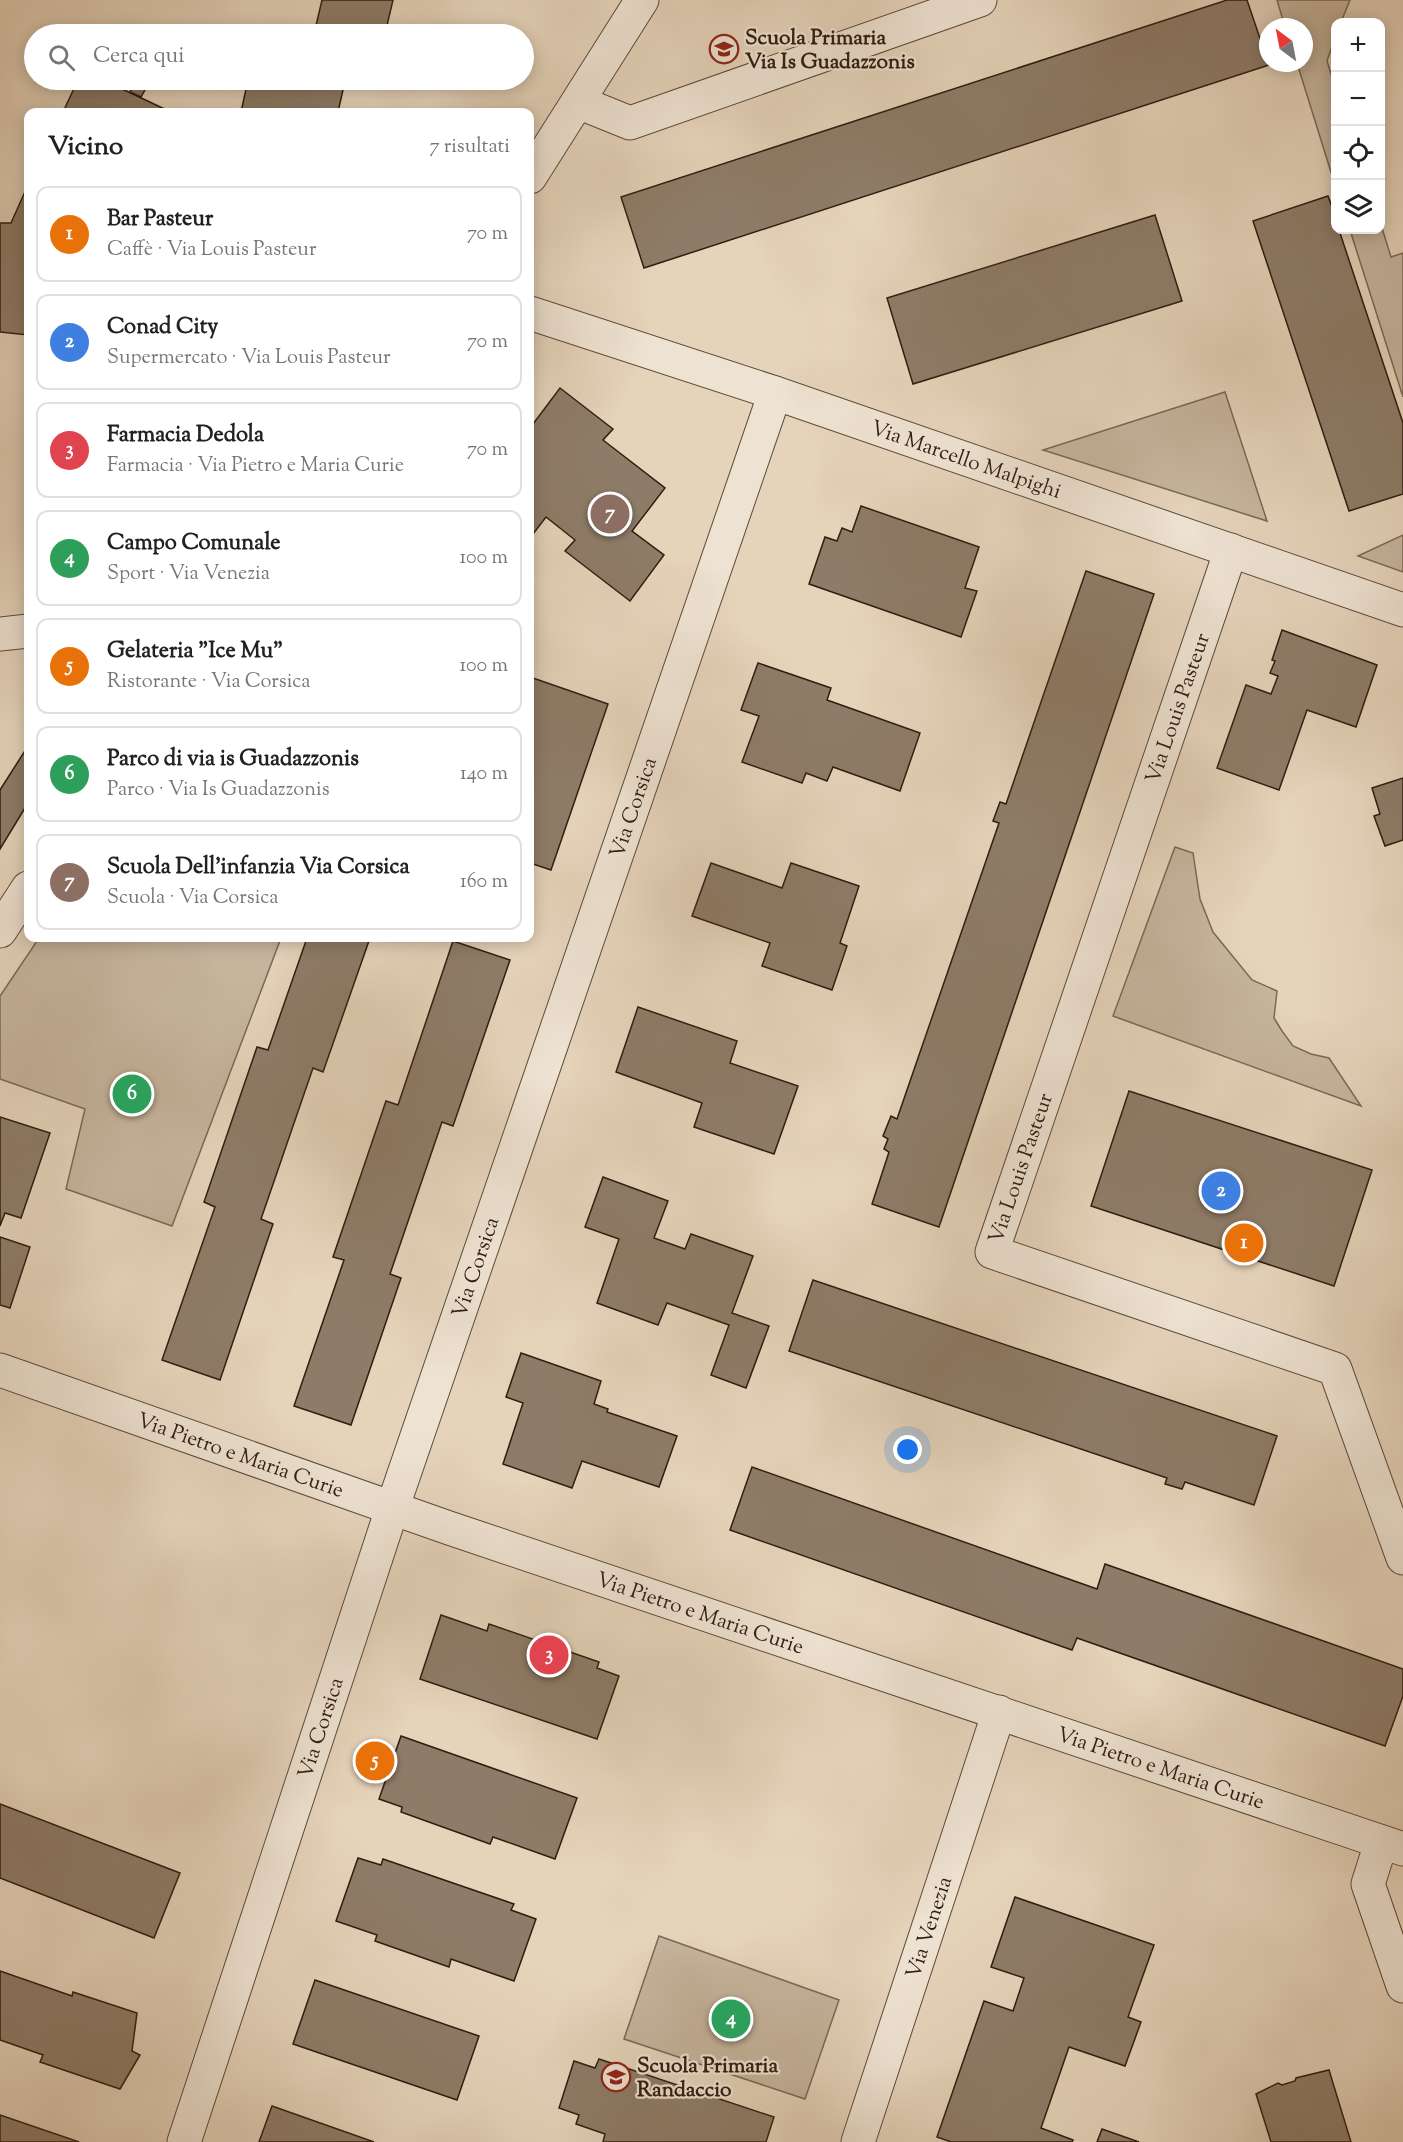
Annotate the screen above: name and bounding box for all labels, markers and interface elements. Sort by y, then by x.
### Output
north arrow [1259,18,1313,72]
map controls [1331,18,1385,234]
button: + [1331,18,1385,72]
search box [24,24,534,90]
place label: Scuola Primaria Via Is Guadazzonis [745,24,915,78]
school or university icon: Scuola Primaria Via Is Guadazzonis [708,33,740,65]
icon: search [45,41,78,74]
text: Cerca qui [93,41,184,73]
button: − [1331,72,1385,126]
button: locate [1331,126,1385,180]
text: Vicino [48,129,123,166]
text: 7 risultati [429,133,510,162]
button: layers [1331,180,1385,234]
text: Bar Pasteur [107,204,213,236]
text: 1 [66,220,73,249]
text: 70 m [467,220,508,249]
text: Caffè · Via Louis Pasteur [107,236,316,265]
text: Conad City [107,312,218,344]
text: 2 [65,328,74,357]
text: 70 m [467,328,508,357]
text: Supermercato · Via Louis Pasteur [107,344,391,373]
street label: Via Marcello Malpighi [866,414,1065,508]
text: Farmacia Dedola [107,420,264,452]
text: 3 [65,436,74,465]
text: 70 m [467,436,508,465]
text: Farmacia · Via Pietro e Maria Curie [107,452,404,481]
pin: 7 [590,492,630,536]
text: Campo Comunale [107,528,281,560]
text: 4 [64,544,75,573]
text: 100 m [459,544,508,573]
text: Sport · Via Venezia [107,560,270,589]
street label: Via Louis Pasteur [1139,629,1219,788]
text: Gelateria "Ice Mu" [107,636,283,668]
text: 5 [66,652,73,681]
text: 100 m [459,652,508,681]
text: Ristorante · Via Corsica [107,668,311,697]
text: Parco di via is Guadazzonis [107,744,359,776]
street label: Via Corsica [603,753,666,863]
text: 6 [65,760,74,789]
text: 140 m [460,760,508,789]
text: Parco · Via Is Guadazzonis [107,776,330,805]
text: Scuola Dell'infanzia Via Corsica [107,852,410,884]
text: 7 [64,868,75,897]
text: 160 m [460,868,508,897]
text: Scuola · Via Corsica [107,884,279,913]
pin: 6 [112,1072,152,1116]
street label: Via Louis Pasteur [982,1089,1062,1248]
pin: 2 [1202,1168,1240,1214]
street label: Via Corsica [446,1213,508,1322]
pin: 1 [1224,1220,1264,1266]
street label: Via Pietro e Maria Curie [132,1406,347,1507]
your location [893,1435,922,1464]
street label: Via Pietro e Maria Curie [592,1566,807,1663]
pin: 3 [530,1632,568,1678]
street label: Via Corsica [291,1674,353,1783]
street label: Via Pietro e Maria Curie [1052,1721,1268,1818]
pin: 5 [356,1738,394,1784]
street label: Via Venezia [900,1872,961,1983]
pin: 4 [712,1996,750,2042]
place label: Scuola Primaria Randaccio [637,2052,778,2106]
school or university icon: Scuola Primaria Randaccio [600,2061,632,2093]

